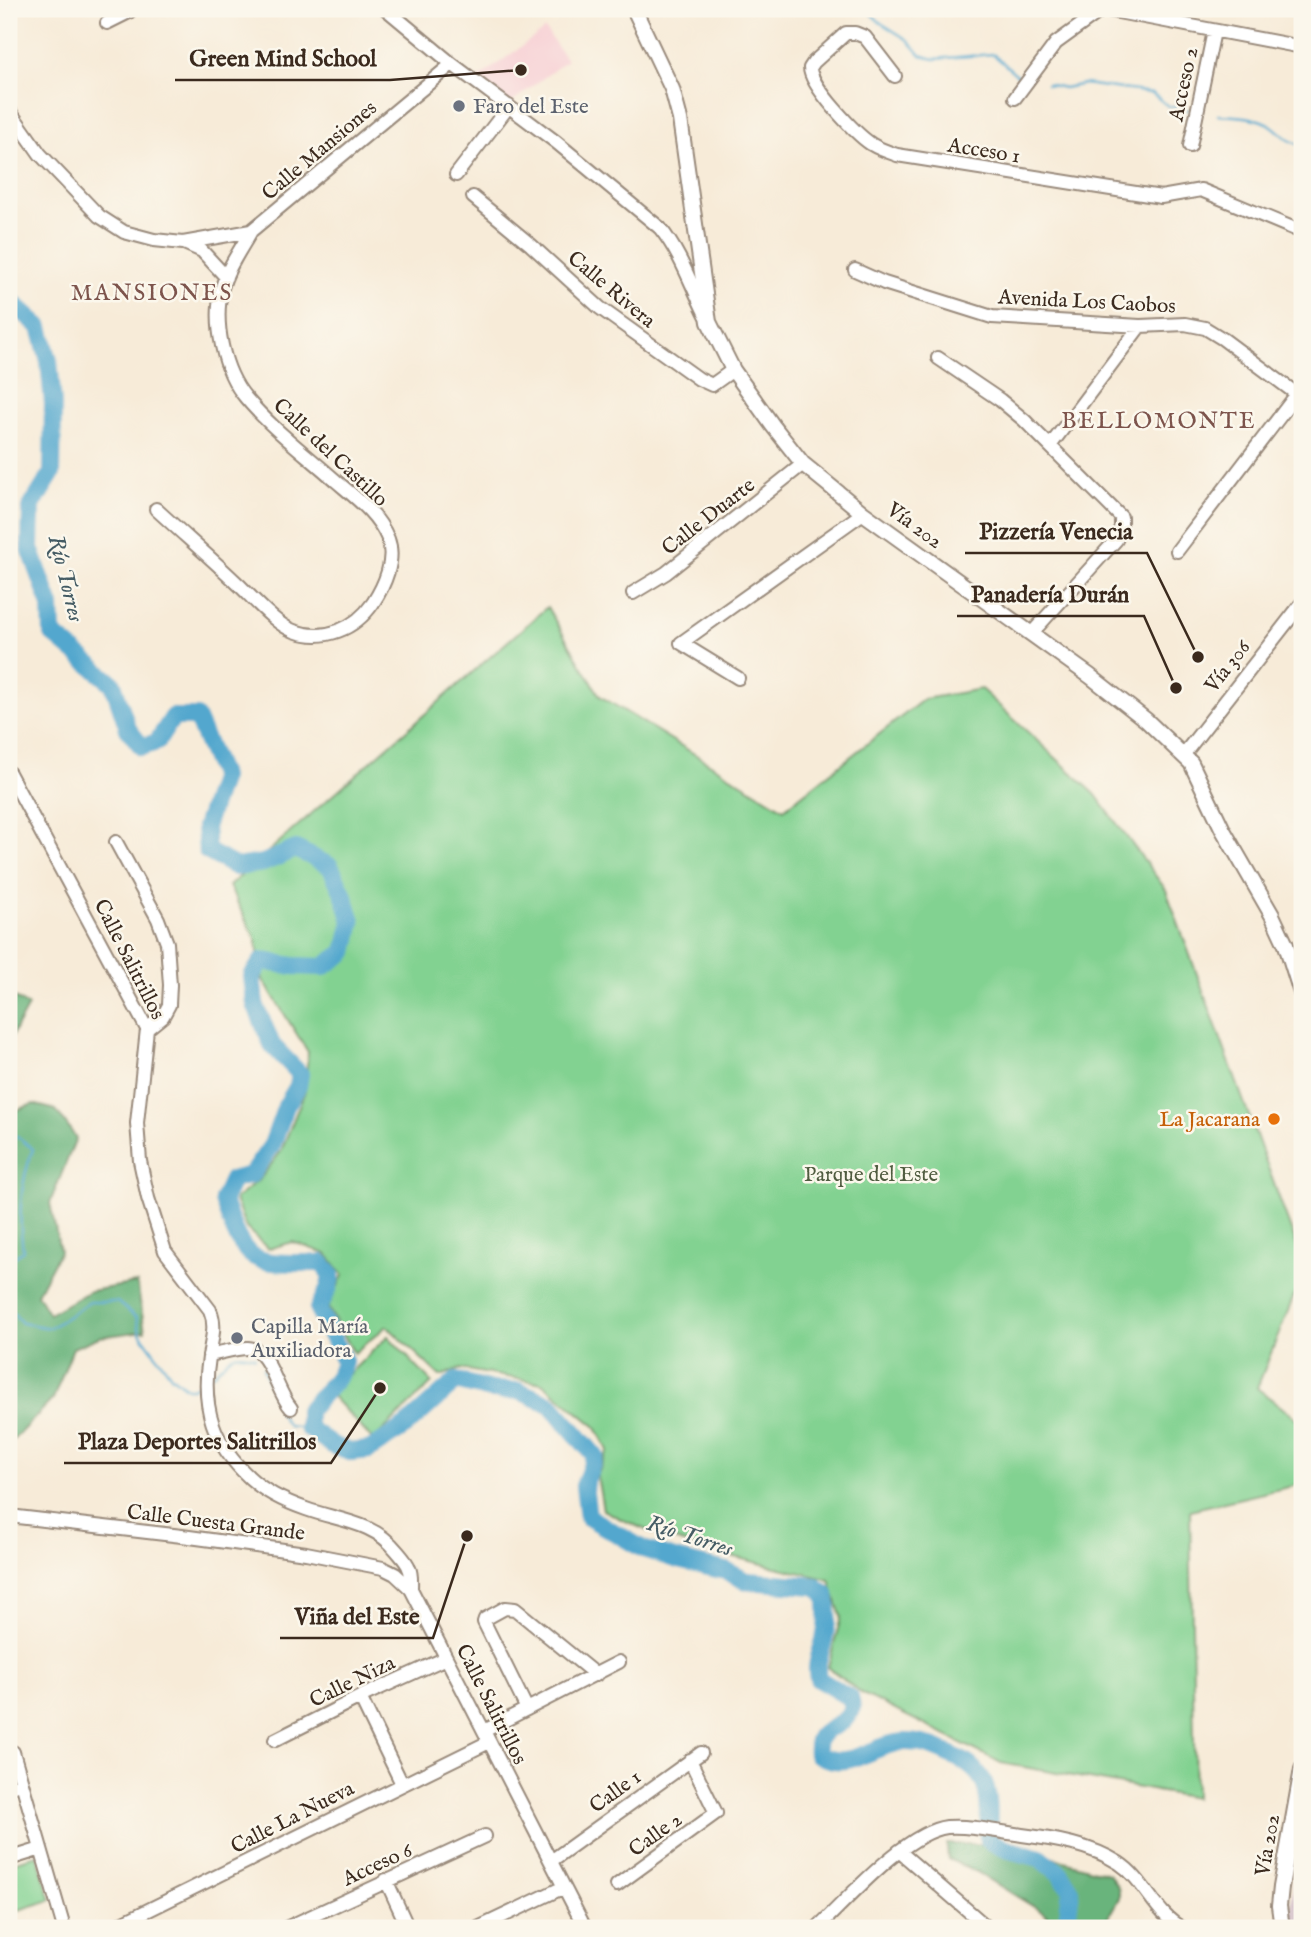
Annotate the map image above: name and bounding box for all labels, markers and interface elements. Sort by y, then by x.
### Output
callout: Green Mind School [175,36,390,80]
text: Green Mind School [189,45,377,74]
street label: Acceso 2 [1163,45,1205,125]
place label: Faro del Este [473,94,589,121]
street label: Calle Mansiones [257,95,383,207]
marker: Faro del Este [451,98,467,114]
street label: Acceso 1 [945,132,1022,171]
street label: Calle Rivera [561,246,661,335]
district label: MANSIONES [71,279,233,308]
street label: Avenida Los Caobos [996,284,1176,321]
street label: Calle del Castillo [267,393,393,513]
district label: BELLOMONTE [1061,407,1257,436]
street label: Calle Duarte [657,472,761,562]
street label: Vía 202 [880,496,947,556]
callout: Pizzería Venecia [965,509,1147,553]
text: Pizzería Venecia [979,518,1134,547]
water label: Río Torres [41,532,90,625]
callout: Panadería Durán [957,572,1144,616]
text: Panadería Durán [971,581,1130,610]
street label: Vía 306 [1199,634,1258,699]
street label: Calle Salitrillos [87,895,171,1024]
place label: La Jacarana [1159,1107,1261,1134]
marker: La Jacarana [1266,1111,1282,1127]
park label: Parque del Este [804,1162,938,1189]
place label: Capilla María Auxiliadora [250,1314,369,1365]
marker: Capilla María Auxiliadora [229,1330,245,1346]
callout: Plaza Deportes Salitrillos [64,1419,331,1463]
text: Plaza Deportes Salitrillos [78,1428,316,1457]
street label: Calle Cuesta Grande [125,1499,307,1548]
water label: Río Torres [643,1509,737,1564]
callout: Viña del Este [280,1594,433,1638]
text: Viña del Este [293,1603,420,1632]
street label: Calle Salitrillos [449,1640,533,1769]
street label: Calle Niza [305,1650,401,1715]
street label: Calle 1 [585,1764,647,1820]
street label: Calle La Nueva [227,1775,360,1861]
street label: Calle 2 [624,1807,688,1864]
street label: Vía 202 [1250,1812,1287,1879]
street label: Acceso 6 [337,1837,418,1894]

